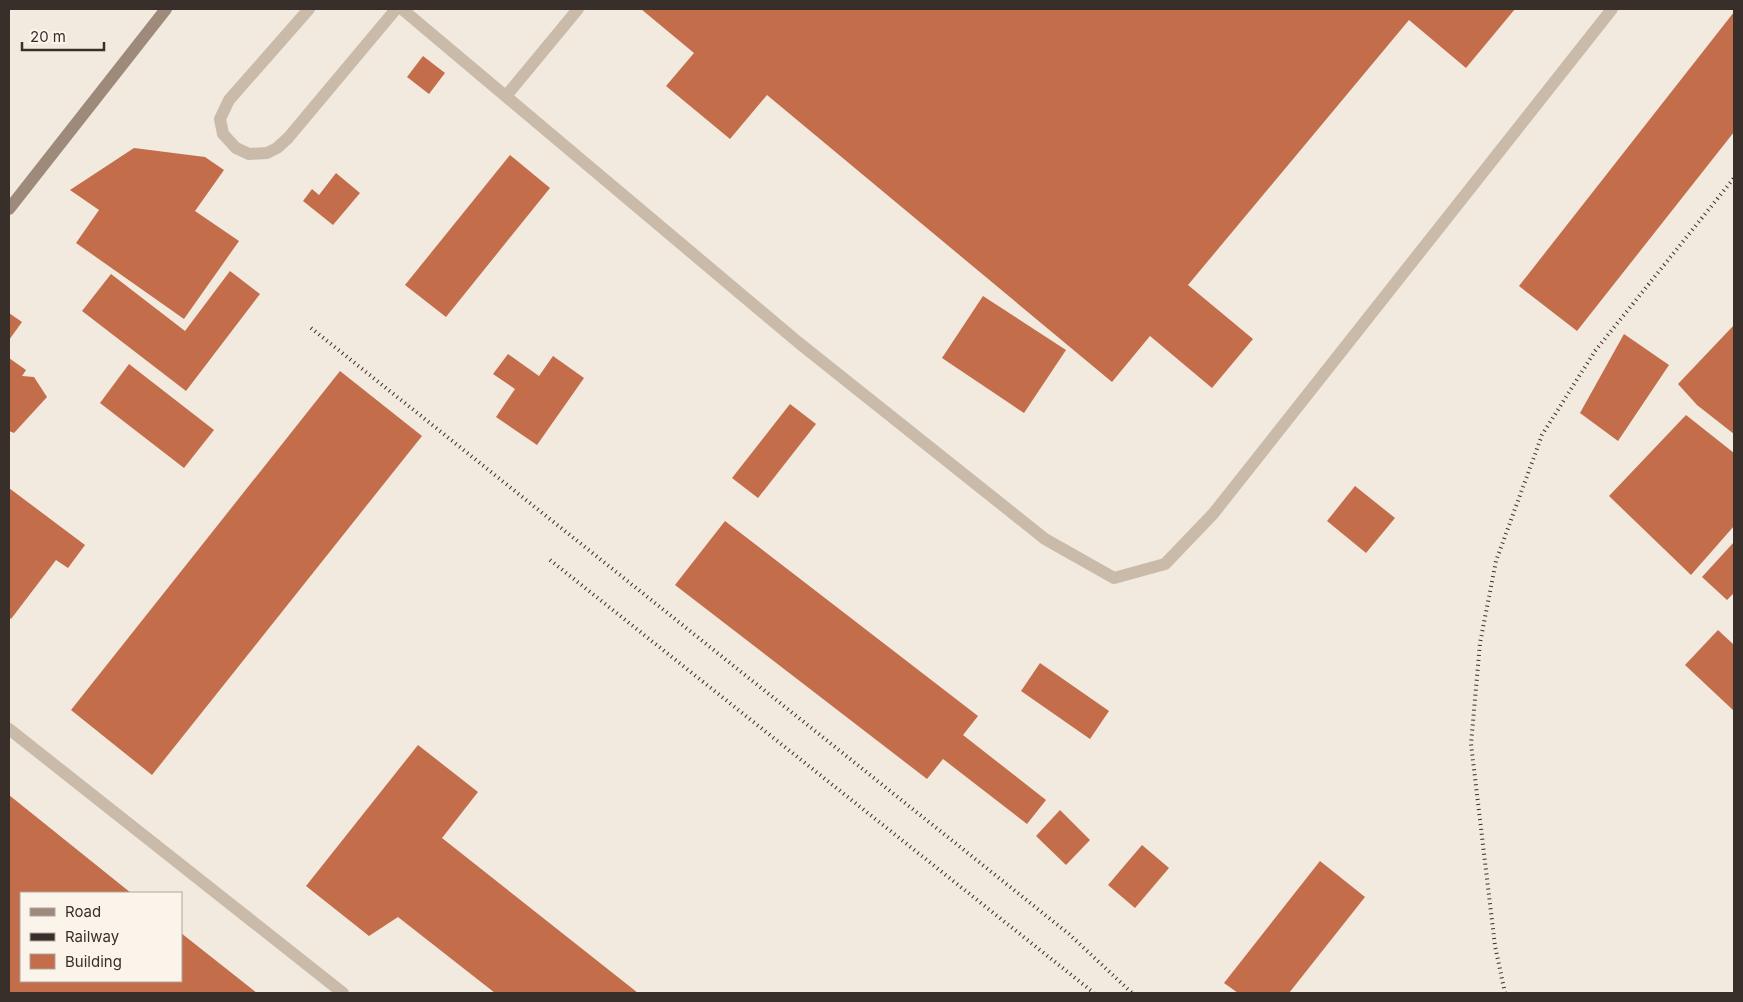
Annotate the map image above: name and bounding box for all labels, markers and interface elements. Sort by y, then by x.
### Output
scale bar [22,20,105,52]
text: 20 m [30,27,66,46]
legend [20,892,182,982]
text: Road [65,902,101,921]
text: Railway [65,927,120,946]
text: Building [65,952,122,971]

